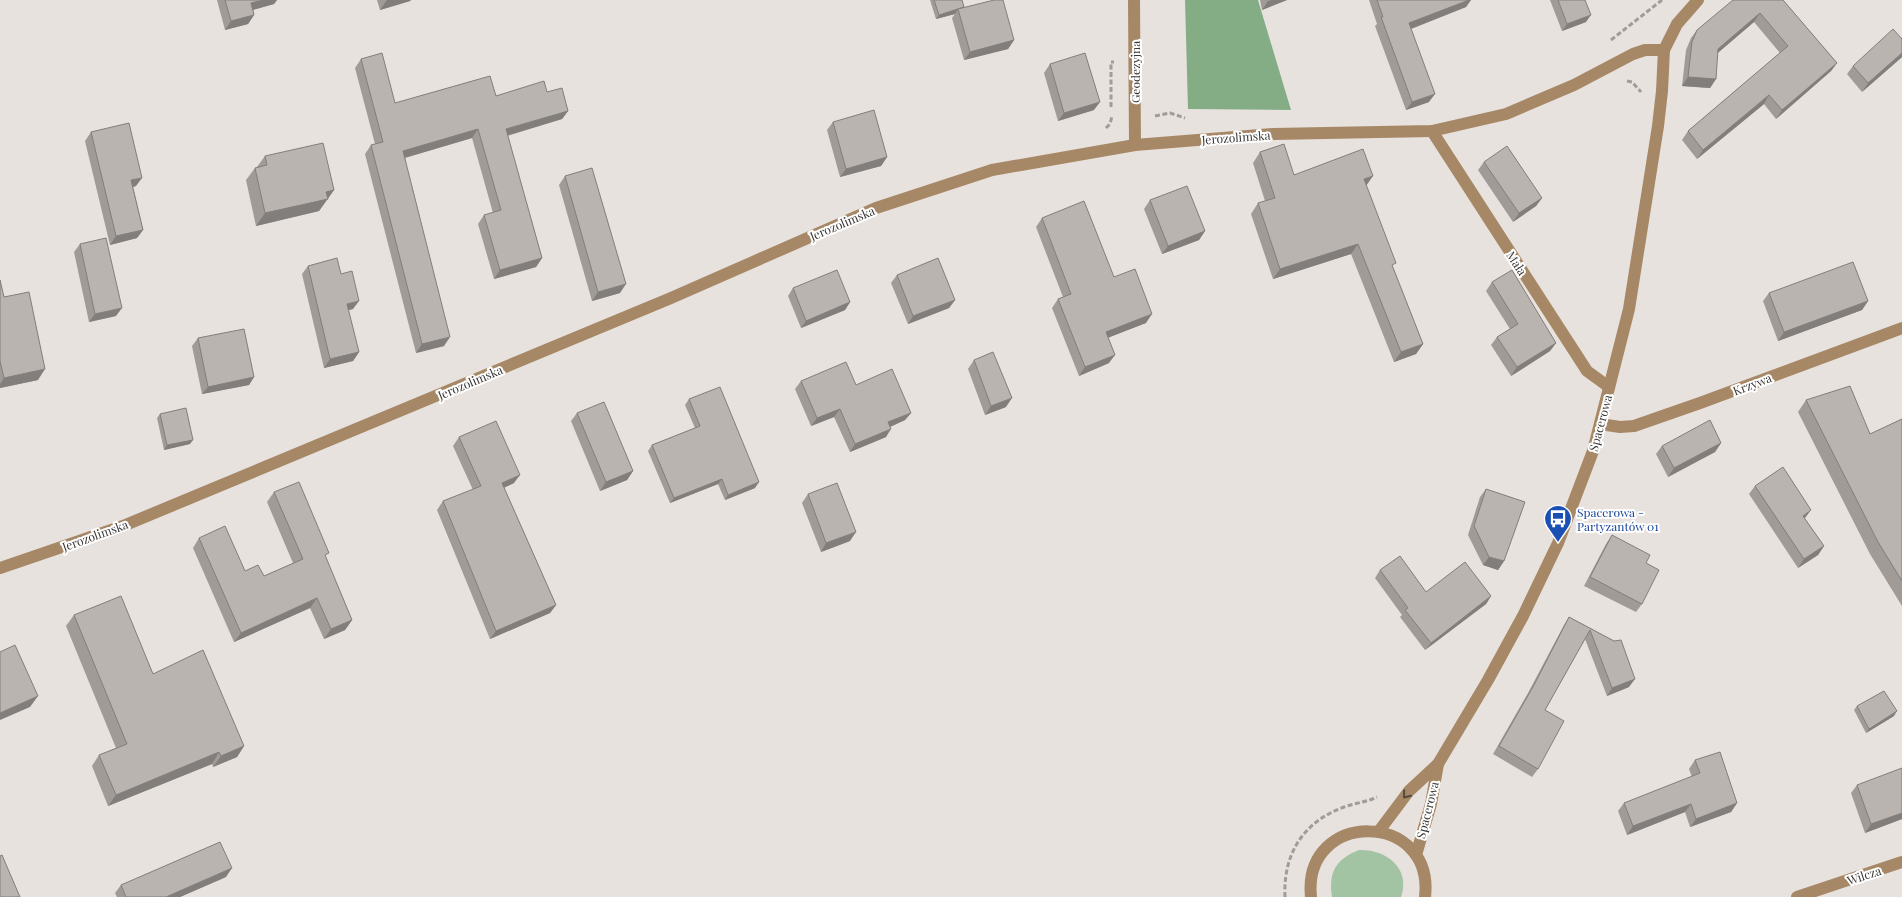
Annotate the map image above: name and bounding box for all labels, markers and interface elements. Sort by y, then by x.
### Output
street label: Geodezyjna [1127,41,1143,103]
street label: Jerozolimska [1200,127,1271,147]
street label: Jerozolimska [806,202,877,244]
street label: Mała [1503,248,1531,278]
street label: Jerozolimska [434,361,505,403]
street label: Krzywa [1730,369,1774,399]
street label: Spacerowa [1585,393,1615,453]
bus stop icon: Spacerowa - Partyzantów 01 [1543,504,1573,543]
place label: Spacerowa - Partyzantów 01 [1577,504,1659,534]
street label: Jerozolimska [59,516,130,555]
street label: Spacerowa [1412,780,1442,840]
one-way arrow [1403,790,1412,799]
street label: Wilcza [1844,862,1883,888]

